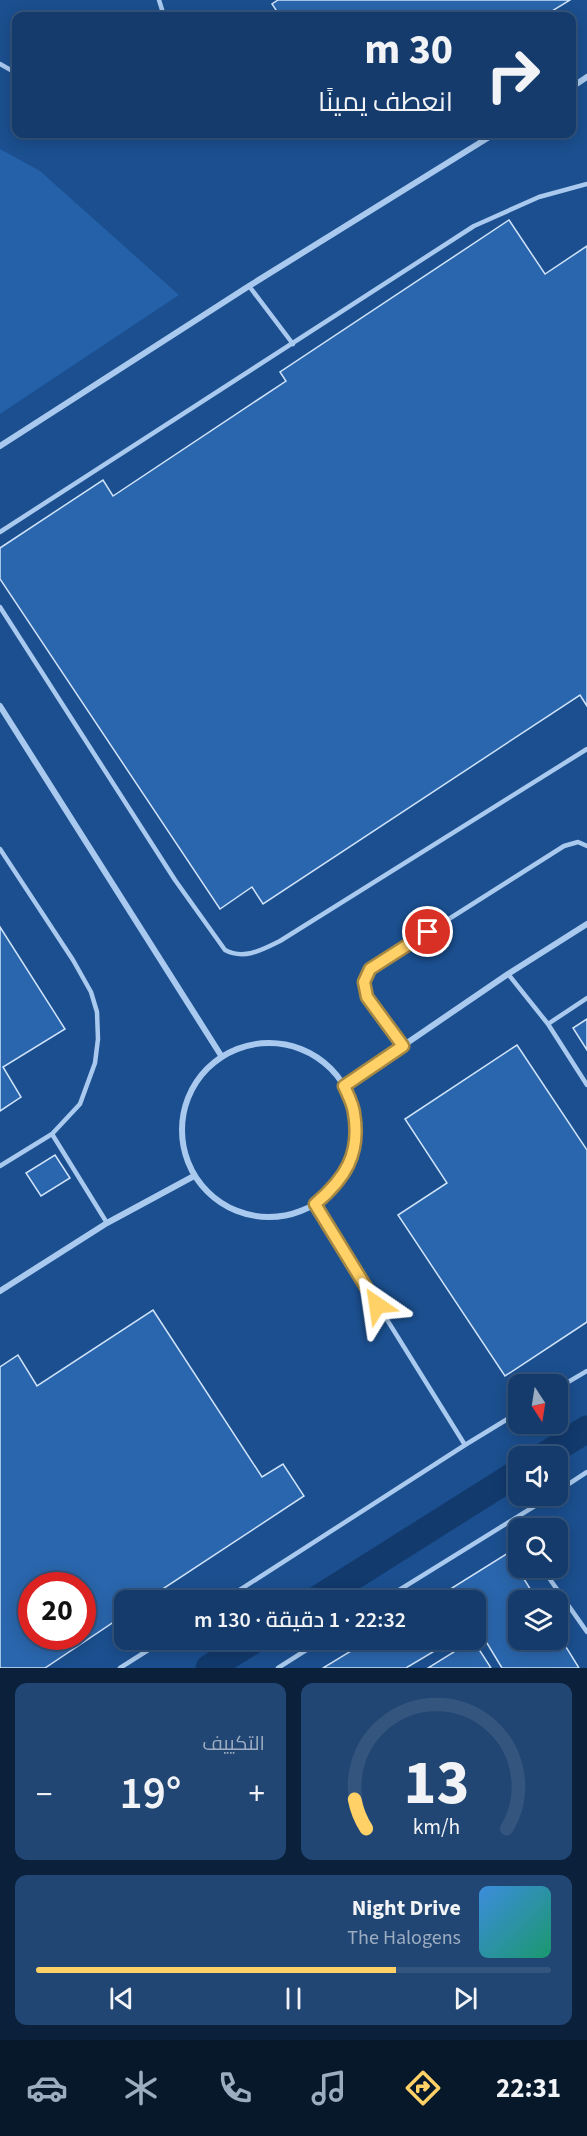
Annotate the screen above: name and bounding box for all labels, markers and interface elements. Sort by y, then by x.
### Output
text: 30 m [364,20,453,80]
icon: right [474,36,552,114]
text: انعطف يمينًا [318,83,453,122]
pin [402,906,453,957]
icon: arrive [411,915,444,948]
position arrow [345,1273,409,1337]
north arrow [508,1374,568,1434]
map controls [508,1374,568,1650]
button: sound [508,1446,568,1506]
button: search [508,1518,568,1578]
speed limit sign: 20 [18,1572,96,1650]
button: layers [508,1590,568,1650]
text: 22:32 · 1 دقيقة · 130 m [194,1604,406,1636]
text: التكييف [202,1730,265,1758]
text: 13 [404,1739,469,1828]
text: 19° [120,1762,181,1826]
text: − [36,1771,52,1818]
text: + [249,1771,265,1818]
text: km/h [413,1812,460,1843]
text: Night Drive [352,1892,461,1924]
text: The Halogens [347,1924,461,1952]
icon: previous [105,1982,138,2015]
icon: pause [277,1982,310,2015]
icon: next [449,1982,482,2015]
icon: car [26,2067,68,2109]
icon: climate [120,2067,162,2109]
icon: phone [214,2067,256,2109]
icon: music [308,2067,350,2109]
icon: directions [402,2067,444,2109]
text: 22:31 [496,2069,561,2108]

